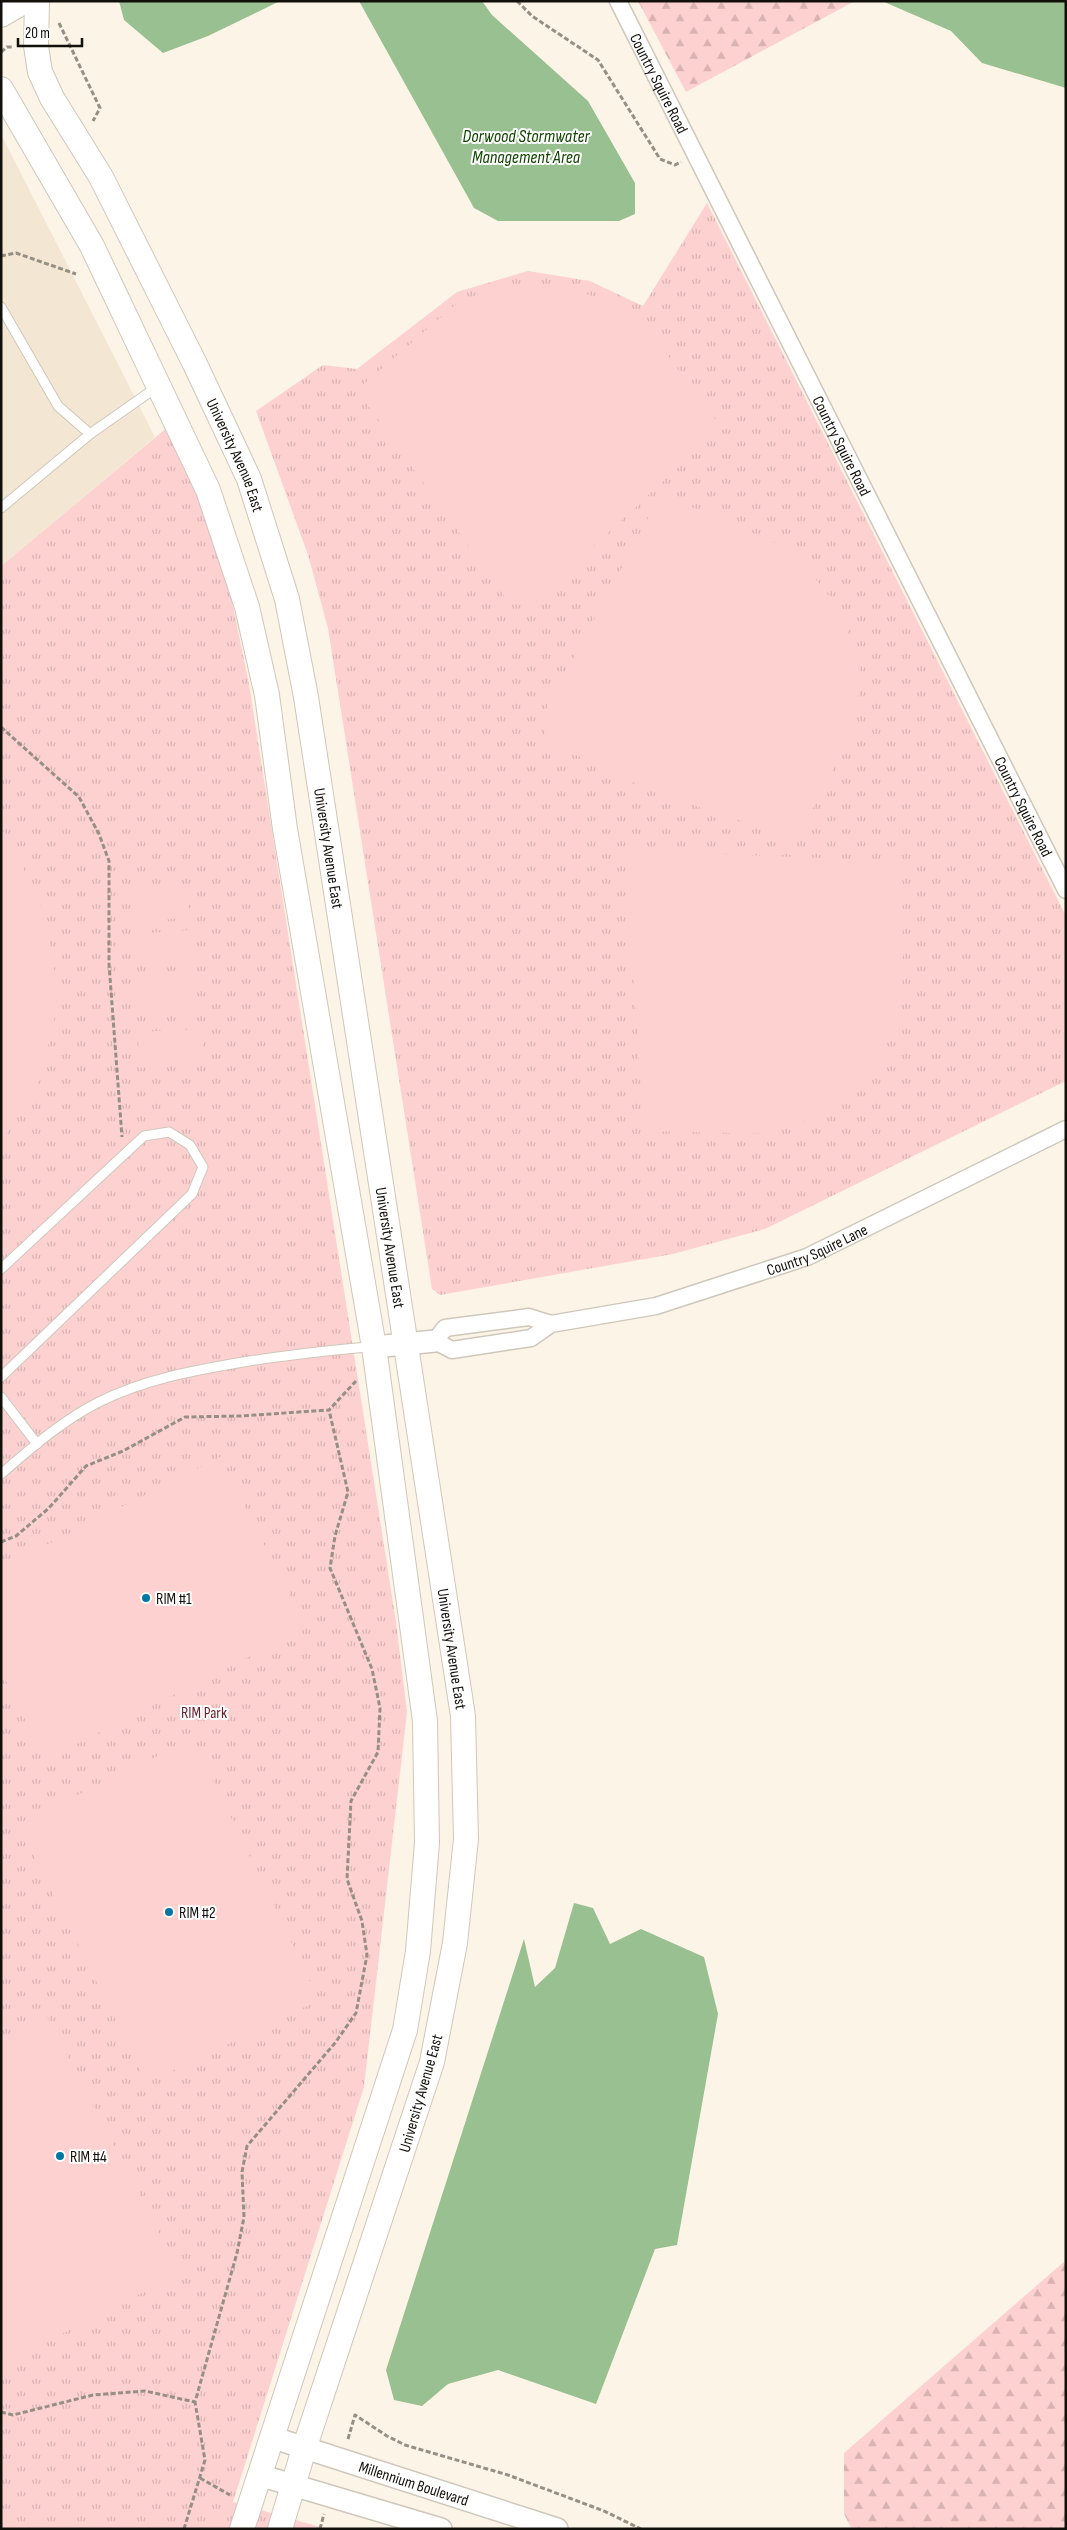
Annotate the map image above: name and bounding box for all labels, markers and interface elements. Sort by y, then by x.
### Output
scale bar [18,15,81,47]
text: 20 m [25,24,50,43]
street label: Country Squire Road [625,31,691,137]
water label: Dorwood Stormwater Management Area [463,126,590,168]
street label: Country Squire Road [808,393,874,500]
street label: University Avenue East [202,396,267,515]
street label: Country Squire Road [989,754,1056,860]
street label: University Avenue East [309,787,347,910]
street label: University Avenue East [371,1186,408,1310]
street label: Country Squire Lane [764,1221,871,1280]
street label: University Avenue East [432,1587,470,1711]
place label: RIM #1 [156,1590,192,1609]
marker: RIM #1 [140,1592,152,1604]
park label: RIM Park [181,1704,227,1723]
place label: RIM #2 [179,1904,216,1923]
marker: RIM #2 [163,1906,175,1918]
street label: University Avenue East [396,2032,447,2155]
place label: RIM #4 [70,2148,107,2167]
marker: RIM #4 [54,2150,66,2162]
street label: Millennium Boulevard [356,2458,471,2511]

